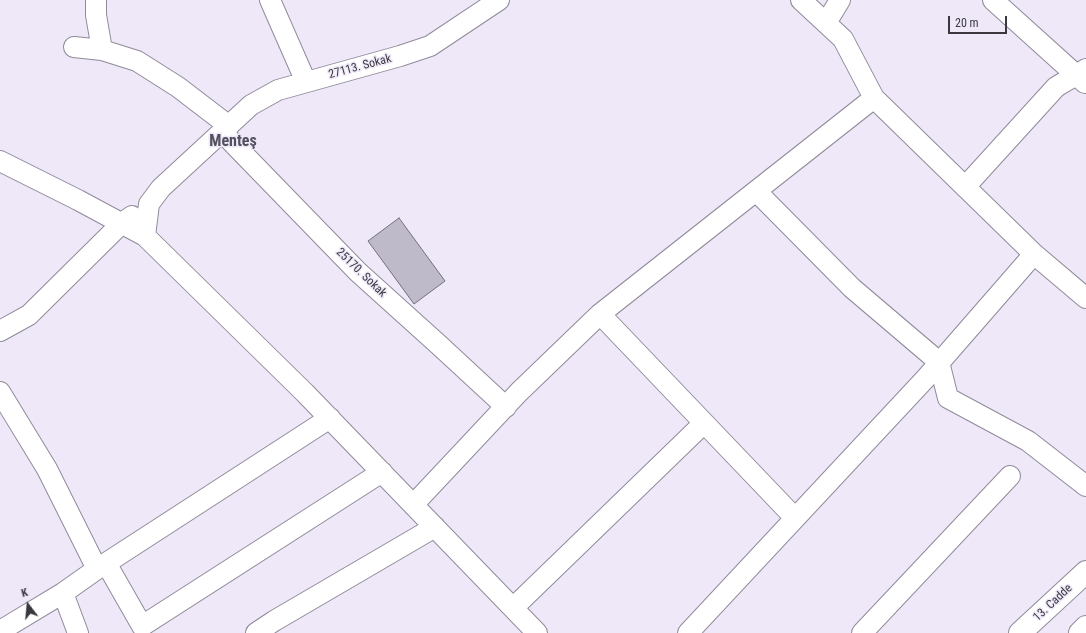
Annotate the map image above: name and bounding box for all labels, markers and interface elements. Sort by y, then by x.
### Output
scale bar [950,8,1009,34]
text: 20 m [955,16,979,30]
street label: 27113. Sokak [327,52,393,82]
district label: Menteş [209,132,257,152]
street label: 25170. Sokak [333,245,389,301]
street label: 13. Cadde [1031,581,1075,625]
north arrow [8,585,48,625]
text: K [20,586,29,600]

